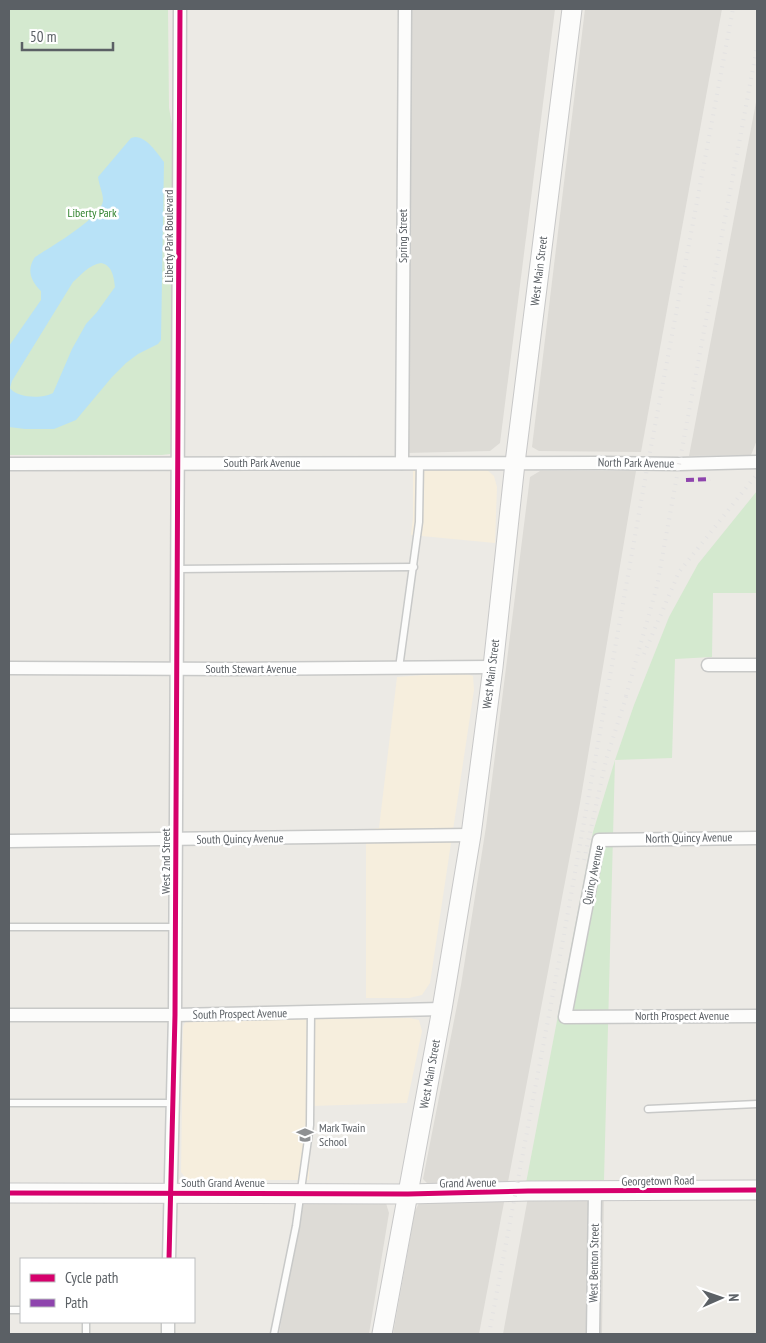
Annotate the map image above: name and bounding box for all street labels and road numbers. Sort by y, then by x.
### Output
street label: Liberty Park Boulevard [161,190,176,282]
street label: Spring Street [395,208,410,263]
street label: West Main Street [527,235,550,307]
street label: North Park Avenue [598,454,674,471]
street label: South Park Avenue [224,455,300,470]
street label: West Main Street [479,638,502,710]
street label: South Stewart Avenue [205,661,297,676]
street label: West 2nd Street [158,827,173,894]
street label: North Quincy Avenue [645,829,733,846]
street label: South Quincy Avenue [196,830,284,847]
street label: Quincy Avenue [579,844,606,906]
street label: South Prospect Avenue [193,1005,287,1022]
street label: North Prospect Avenue [635,1008,729,1023]
street label: West Main Street [416,1037,443,1110]
street label: Georgetown Road [621,1172,695,1189]
street label: South Grand Avenue [181,1175,265,1190]
street label: Grand Avenue [439,1175,497,1190]
street label: West Benton Street [585,1222,602,1303]

